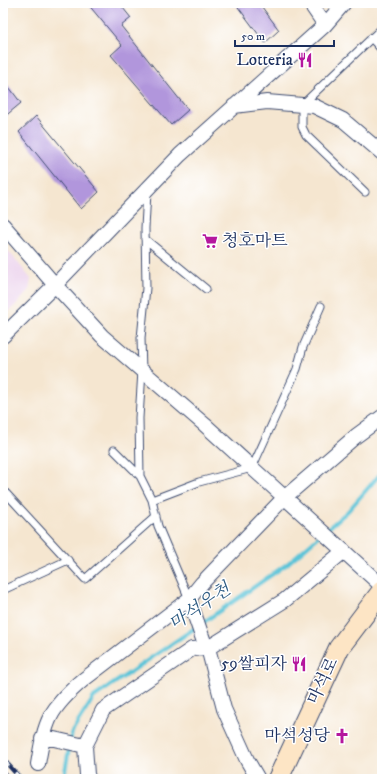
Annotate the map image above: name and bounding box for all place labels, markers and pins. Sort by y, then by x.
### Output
place label: Lotteria [237,49,294,71]
restaurant icon: Lotteria [296,51,314,69]
place label: 청호마트 [222,230,288,252]
supermarket icon: 청호마트 [201,232,219,250]
place label: 59쌀피자 [221,653,288,675]
restaurant icon: 59쌀피자 [290,655,308,673]
place label: 마석성당 [264,725,331,747]
church icon: 마석성당 [333,727,351,745]

